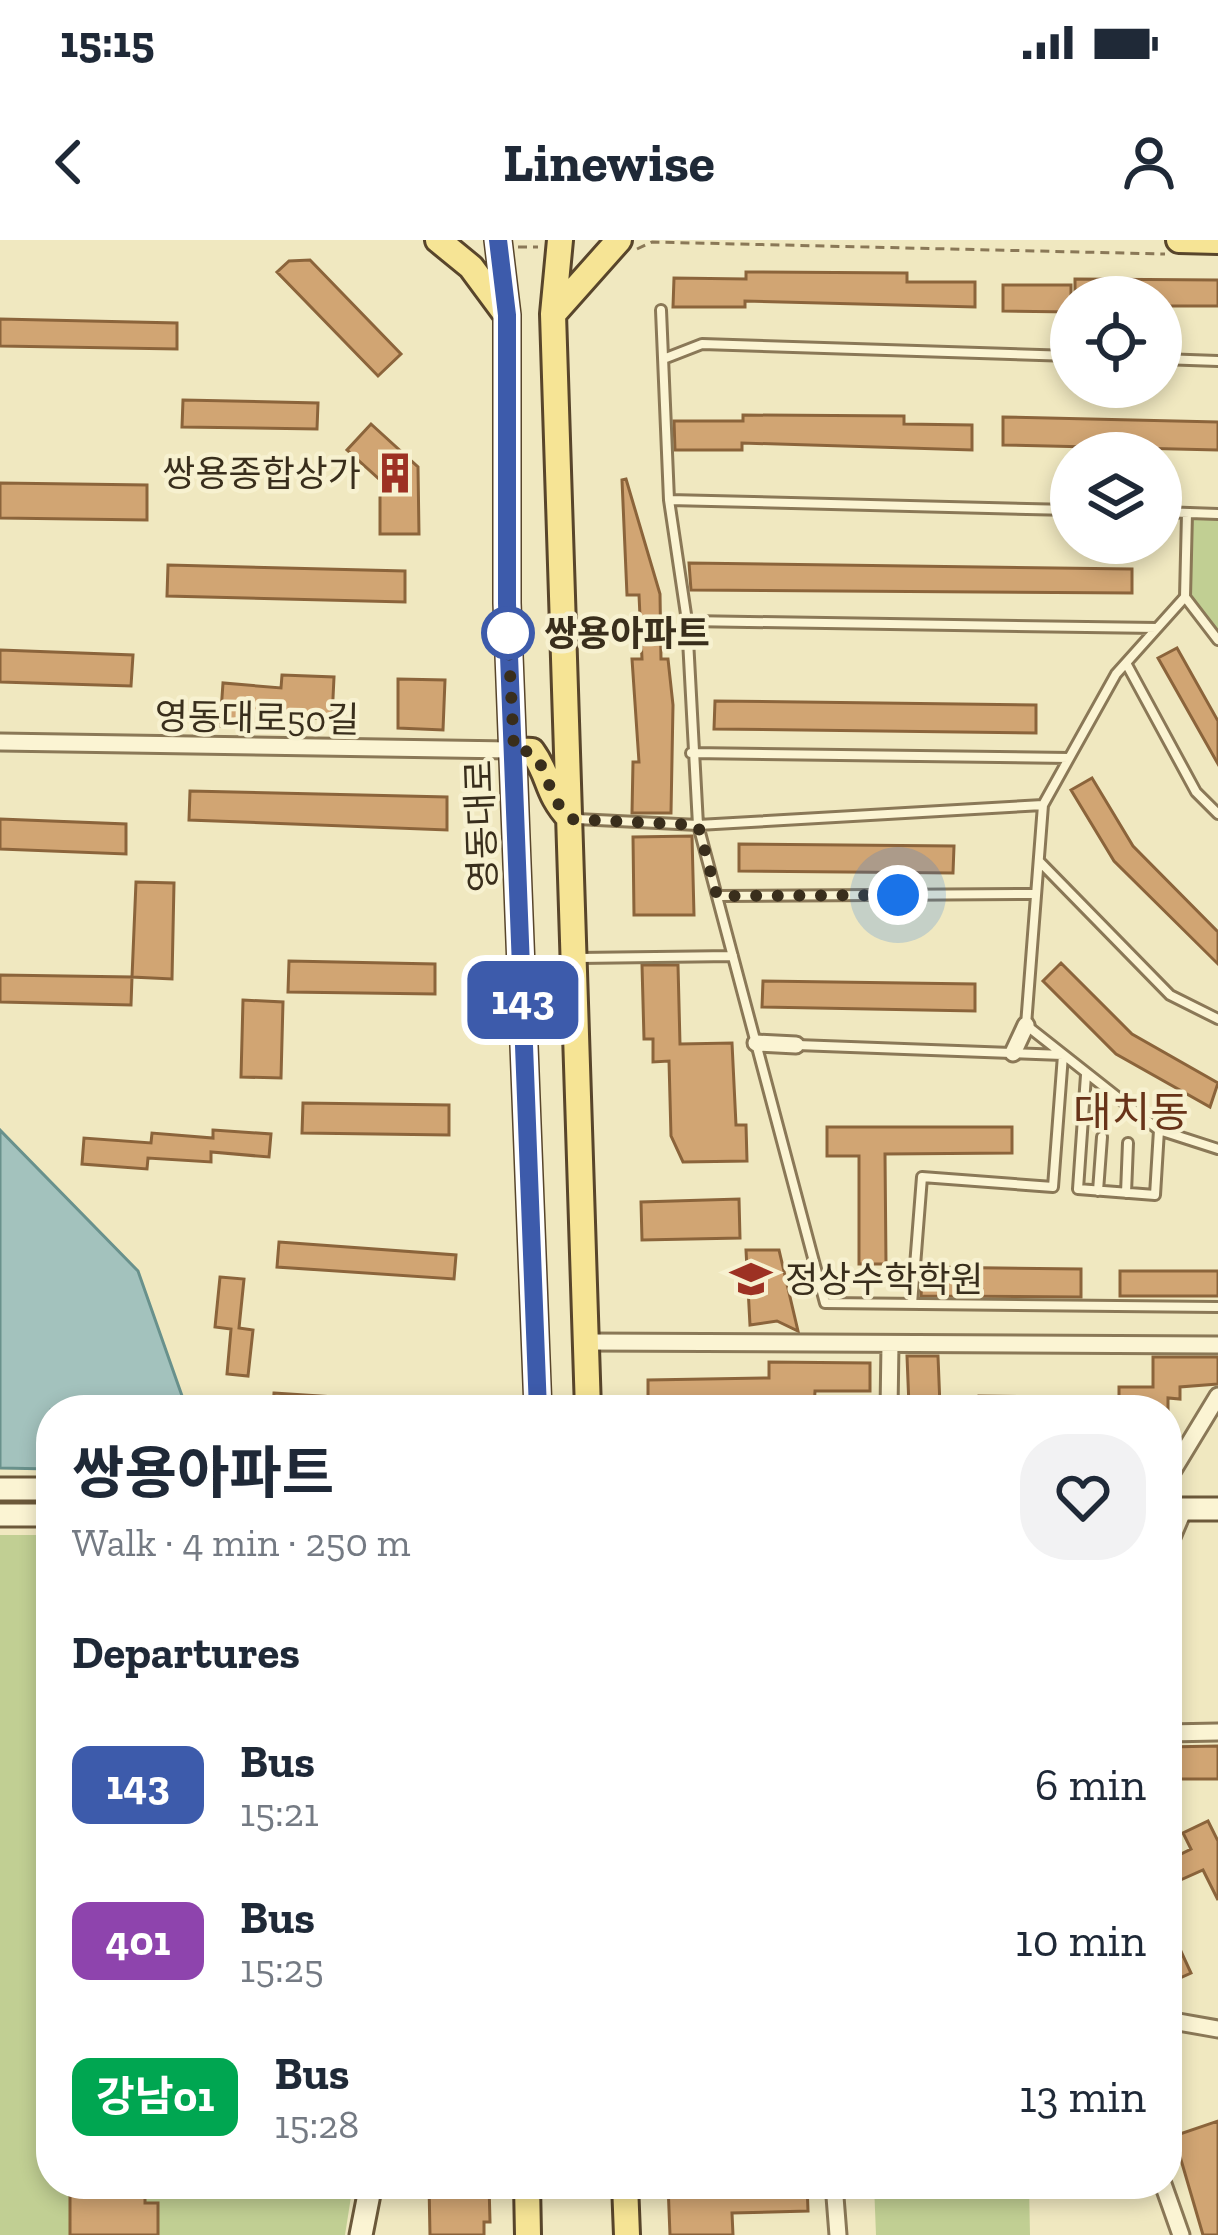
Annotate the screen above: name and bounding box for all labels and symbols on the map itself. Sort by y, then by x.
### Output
building icon: 쌍용종합상가 [372,450,418,496]
place label: 쌍용종합상가 [162,452,361,495]
marker: 쌍용아파트 [483,608,533,658]
place label: 쌍용아파트 [544,612,710,655]
street label: 영동대로50길 [154,695,360,741]
street label: 영동대로 [457,759,505,893]
your location [868,865,928,925]
line badge: 143 [454,961,592,1039]
district label: 대치동 [1073,1087,1189,1138]
school or university icon: 정상수학학원 [728,1256,774,1302]
place label: 정상수학학원 [785,1258,984,1301]

